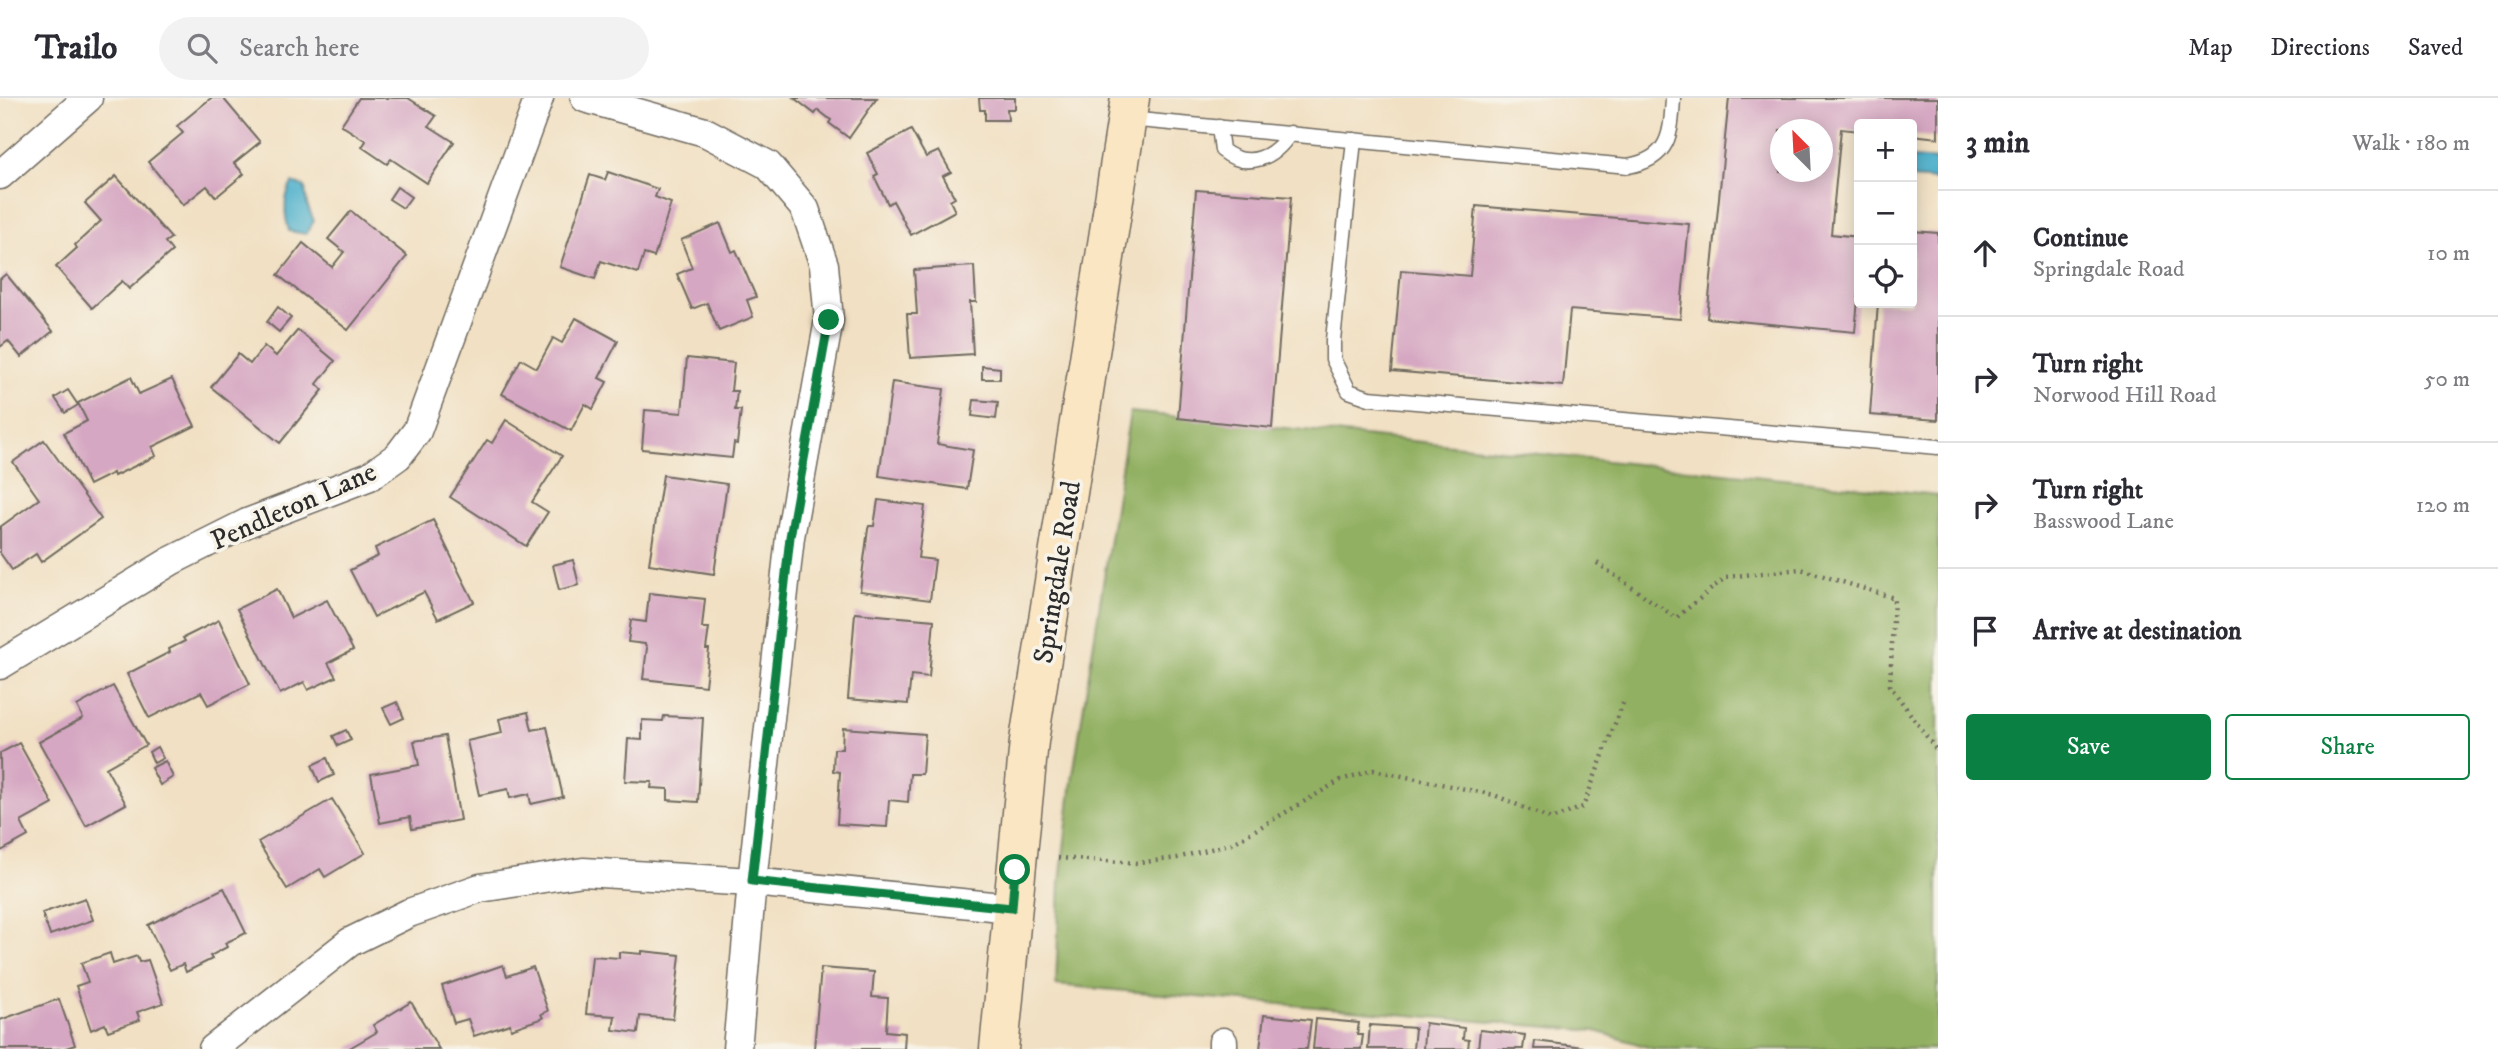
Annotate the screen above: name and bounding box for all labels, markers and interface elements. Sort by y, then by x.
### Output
search box [159,17,649,80]
text: Trailo [35,28,117,69]
icon: search [183,29,221,67]
text: Search here [239,32,359,65]
text: Map [2188,33,2233,63]
text: Directions [2271,33,2370,63]
text: Saved [2408,33,2463,63]
north arrow [1770,119,1833,182]
map controls [1854,119,1917,308]
button: + [1854,119,1917,182]
text: 3 min [1966,125,2030,162]
text: Walk · 180 m [2352,129,2470,158]
button: − [1854,182,1917,245]
text: Continue [2033,222,2128,255]
icon: ahead [1966,234,2004,272]
text: 10 m [2427,239,2470,268]
button: locate [1854,245,1917,308]
text: Springdale Road [2033,255,2184,284]
route end [813,304,844,335]
text: Turn right [2033,348,2143,381]
icon: right [1966,360,2004,398]
text: 50 m [2424,365,2470,394]
text: Norwood Hill Road [2033,381,2216,410]
street label: Pendleton Lane [206,454,382,558]
text: Turn right [2033,474,2143,507]
street label: Springdale Road [1026,478,1089,666]
icon: right [1966,486,2004,524]
text: 120 m [2416,491,2470,520]
text: Basswood Lane [2033,507,2174,536]
icon: arrive [1966,612,2004,650]
text: Arrive at destination [2033,615,2242,648]
button: Save [1966,714,2211,780]
button: Share [2225,714,2470,780]
route start [999,854,1030,885]

